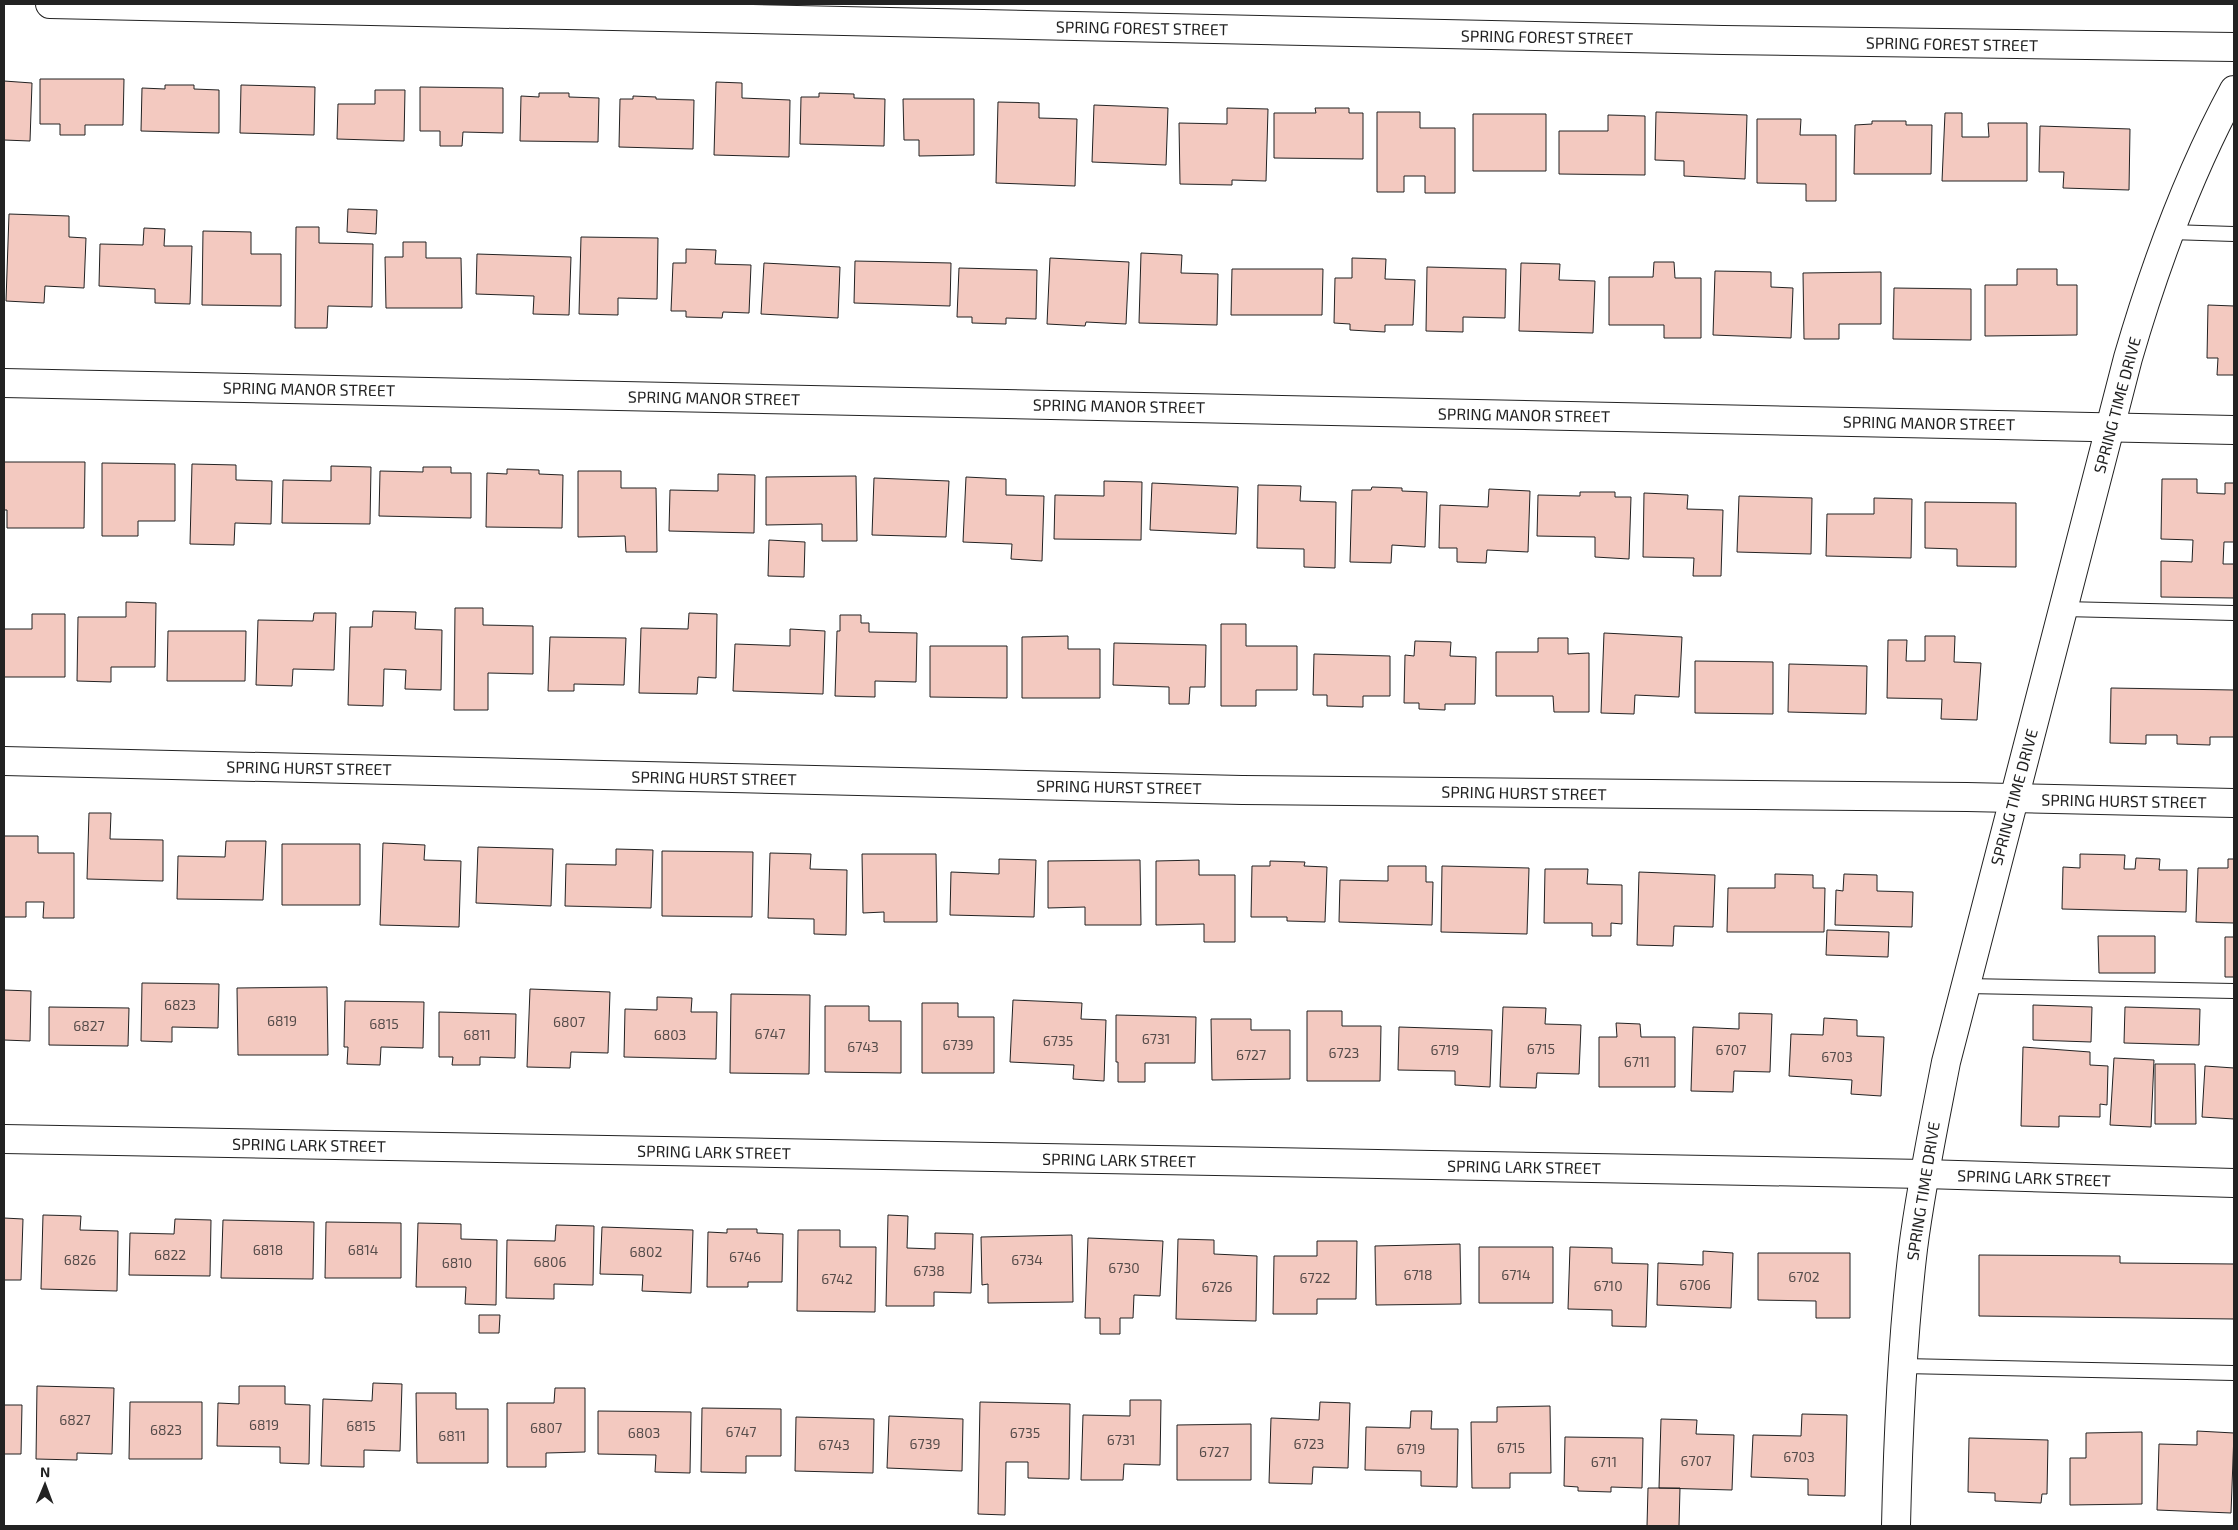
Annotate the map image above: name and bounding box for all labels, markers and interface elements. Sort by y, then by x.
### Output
street label: SPRING FOREST STREET [1056,16,1228,39]
street label: SPRING FOREST STREET [1461,25,1633,48]
street label: SPRING FOREST STREET [1866,32,2038,55]
street label: SPRING TIME DRIVE [2089,335,2144,475]
street label: SPRING MANOR STREET [223,377,395,400]
street label: SPRING MANOR STREET [628,386,800,409]
street label: SPRING MANOR STREET [1033,394,1205,417]
street label: SPRING MANOR STREET [1438,403,1610,426]
street label: SPRING MANOR STREET [1843,411,2015,434]
street label: SPRING TIME DRIVE [1986,727,2041,867]
street label: SPRING HURST STREET [226,757,392,778]
street label: SPRING HURST STREET [631,767,797,788]
street label: SPRING HURST STREET [1036,776,1202,797]
street label: SPRING HURST STREET [1441,782,1607,803]
street label: SPRING HURST STREET [2041,790,2207,811]
house number: 6823 [164,996,196,1013]
house number: 6819 [267,1012,297,1029]
house number: 6807 [553,1013,585,1030]
house number: 6815 [369,1015,399,1032]
house number: 6827 [73,1017,105,1034]
house number: 6747 [755,1025,785,1042]
house number: 6811 [463,1026,491,1043]
house number: 6803 [654,1026,686,1043]
house number: 6731 [1142,1030,1170,1047]
house number: 6735 [1043,1032,1073,1049]
house number: 6739 [943,1036,973,1053]
house number: 6743 [847,1038,879,1055]
house number: 6715 [1527,1040,1555,1057]
house number: 6719 [1431,1041,1459,1058]
house number: 6707 [1716,1041,1746,1058]
house number: 6723 [1329,1044,1359,1061]
house number: 6727 [1236,1046,1266,1063]
house number: 6703 [1821,1048,1853,1065]
house number: 6711 [1624,1053,1650,1070]
street label: SPRING TIME DRIVE [1902,1120,1943,1262]
street label: SPRING LARK STREET [232,1134,386,1155]
street label: SPRING LARK STREET [637,1141,791,1162]
street label: SPRING LARK STREET [1042,1149,1196,1170]
street label: SPRING LARK STREET [1447,1156,1601,1177]
street label: SPRING LARK STREET [1957,1165,2111,1190]
house number: 6818 [253,1241,283,1258]
house number: 6814 [348,1241,378,1258]
house number: 6802 [630,1243,663,1260]
house number: 6822 [154,1246,186,1263]
house number: 6746 [729,1248,761,1265]
house number: 6826 [64,1251,96,1268]
house number: 6734 [1011,1251,1043,1268]
house number: 6806 [534,1253,566,1270]
house number: 6810 [442,1254,472,1271]
house number: 6730 [1108,1259,1140,1276]
house number: 6738 [913,1262,945,1279]
house number: 6718 [1403,1266,1433,1283]
house number: 6714 [1501,1266,1531,1283]
house number: 6702 [1788,1268,1820,1285]
house number: 6722 [1300,1269,1331,1286]
house number: 6742 [821,1270,853,1287]
house number: 6706 [1679,1276,1711,1293]
house number: 6710 [1593,1277,1623,1294]
house number: 6726 [1201,1278,1233,1295]
house number: 6827 [59,1411,91,1428]
house number: 6819 [249,1416,279,1433]
house number: 6815 [346,1417,376,1434]
house number: 6807 [530,1419,562,1436]
house number: 6823 [150,1421,182,1438]
house number: 6747 [726,1423,756,1440]
house number: 6803 [628,1424,660,1441]
house number: 6735 [1010,1424,1040,1441]
house number: 6811 [438,1427,466,1444]
house number: 6731 [1107,1431,1135,1448]
house number: 6739 [910,1435,940,1452]
house number: 6723 [1294,1435,1324,1452]
house number: 6743 [818,1436,850,1453]
house number: 6715 [1497,1439,1525,1456]
house number: 6719 [1397,1440,1425,1457]
house number: 6727 [1199,1443,1229,1460]
house number: 6703 [1783,1448,1815,1465]
house number: 6707 [1681,1452,1711,1469]
house number: 6711 [1591,1453,1617,1470]
north arrow [20,1460,70,1510]
text: N [40,1463,50,1480]

